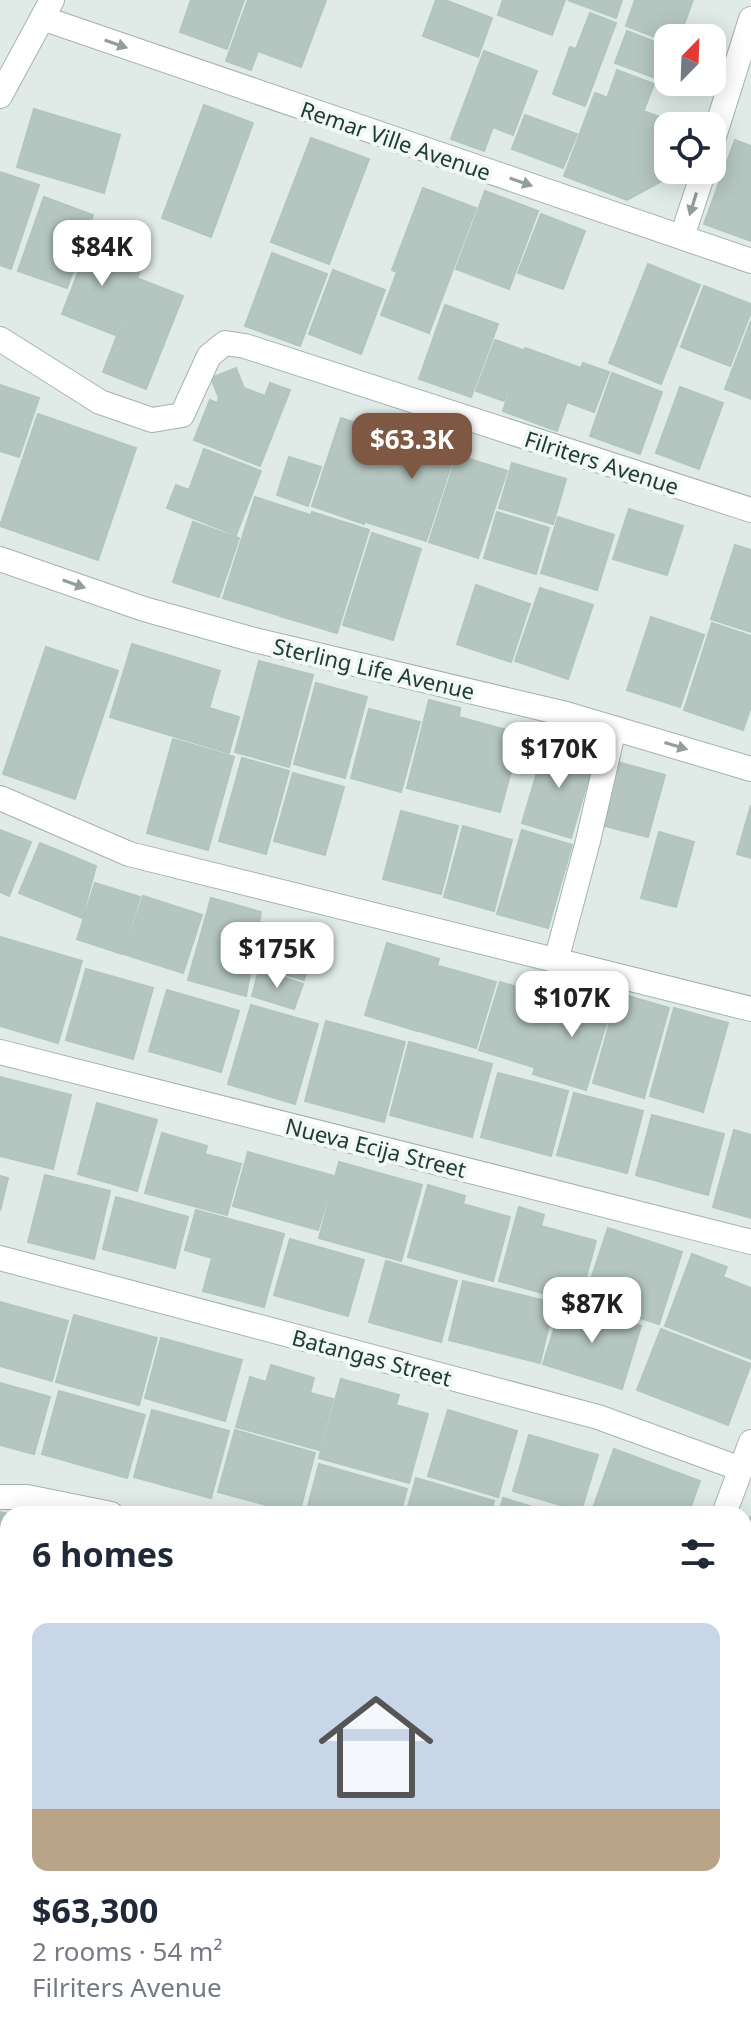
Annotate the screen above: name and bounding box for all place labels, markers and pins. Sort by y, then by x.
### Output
pin: $84K [55,220,149,288]
pin: $63.3K [347,413,477,481]
pin: $170K [503,722,615,790]
pin: $175K [221,922,333,990]
pin: $107K [516,971,628,1039]
pin: $87K [545,1277,639,1345]

